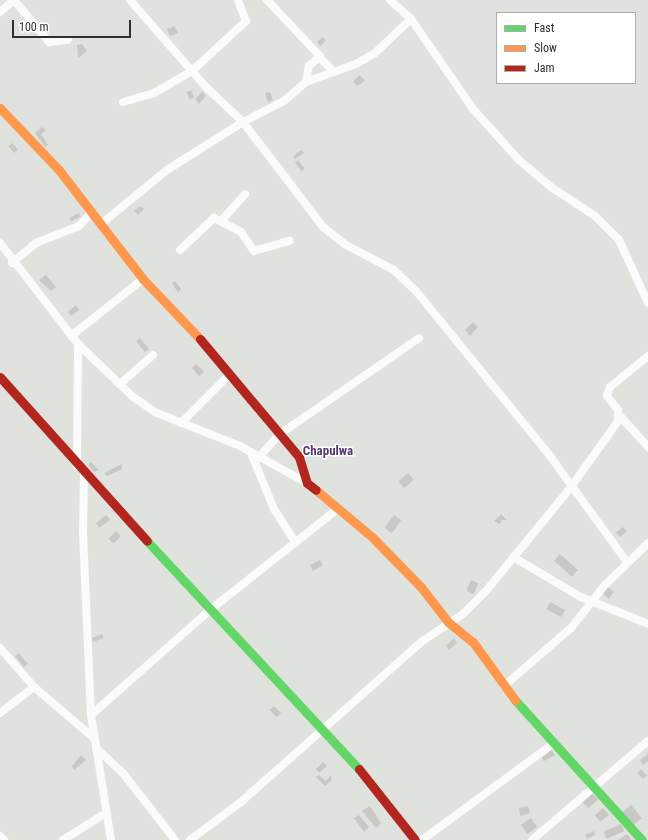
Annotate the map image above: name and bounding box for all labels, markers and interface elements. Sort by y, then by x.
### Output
scale bar [14,12,133,38]
legend [496,12,636,84]
text: 100 m [19,20,49,34]
text: Fast [534,21,554,35]
text: Slow [534,41,557,55]
text: Jam [534,61,555,75]
district label: Chapulwa [303,443,353,459]

